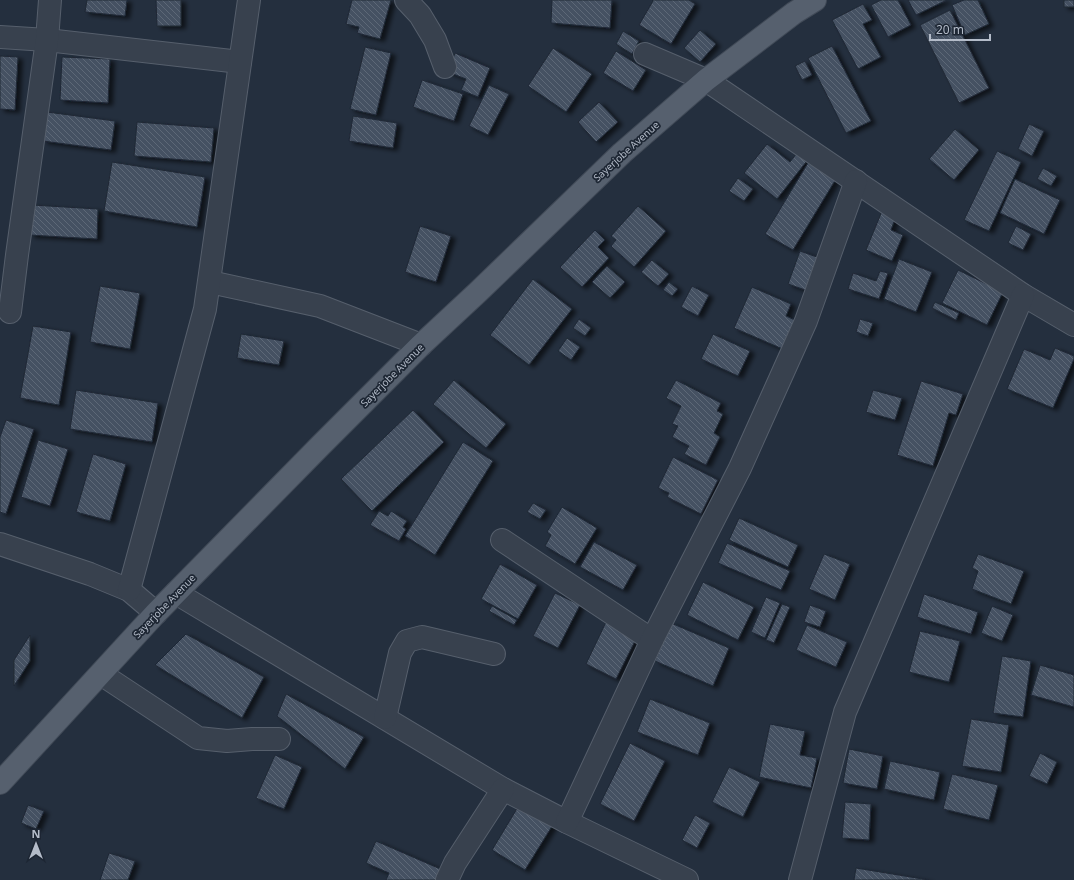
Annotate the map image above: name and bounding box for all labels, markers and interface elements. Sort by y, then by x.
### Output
scale bar [930,16,990,42]
text: 20 m [936,21,964,38]
street label: Sayerjobe Avenue [590,117,662,184]
street label: Sayerjobe Avenue [357,340,427,410]
street label: Sayerjobe Avenue [130,571,198,641]
north arrow [16,824,56,864]
text: N [32,826,40,841]

